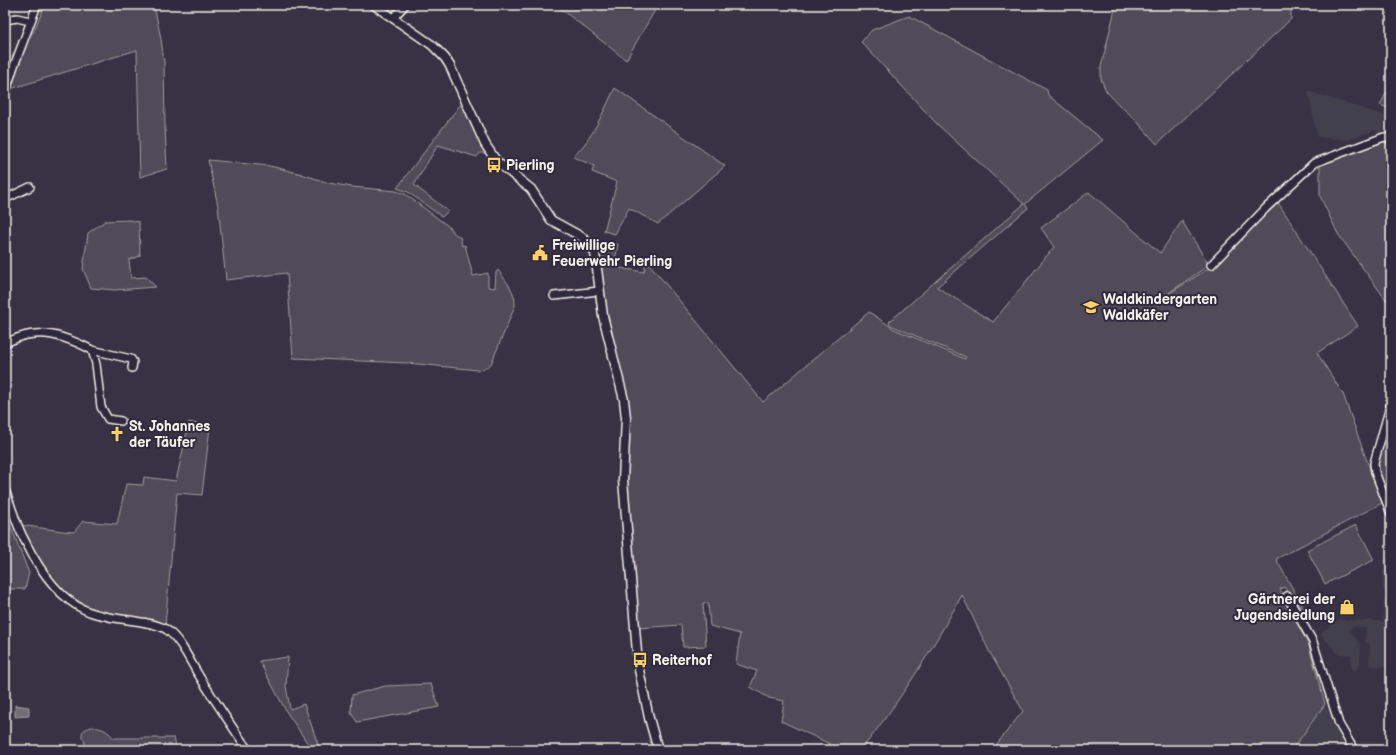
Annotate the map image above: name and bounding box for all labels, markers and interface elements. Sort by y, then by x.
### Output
bus stop icon: Pierling [485,156,503,174]
place label: Pierling [506,157,555,174]
place label: Freiwillige Feuerwehr Pierling [552,237,672,270]
public building icon: Freiwillige Feuerwehr Pierling [531,244,549,262]
place label: Waldkindergarten Waldkäfer [1103,291,1217,324]
school or university icon: Waldkindergarten Waldkäfer [1082,298,1100,316]
place label: St. Johannes der Täufer [129,418,210,451]
church icon: St. Johannes der Täufer [108,425,126,443]
place label: Gärtnerei der Jugendsiedlung [1234,591,1335,624]
shop icon: Gärtnerei der Jugendsiedlung [1338,598,1356,616]
bus stop icon: Reiterhof [631,651,649,669]
place label: Reiterhof [652,652,713,669]

